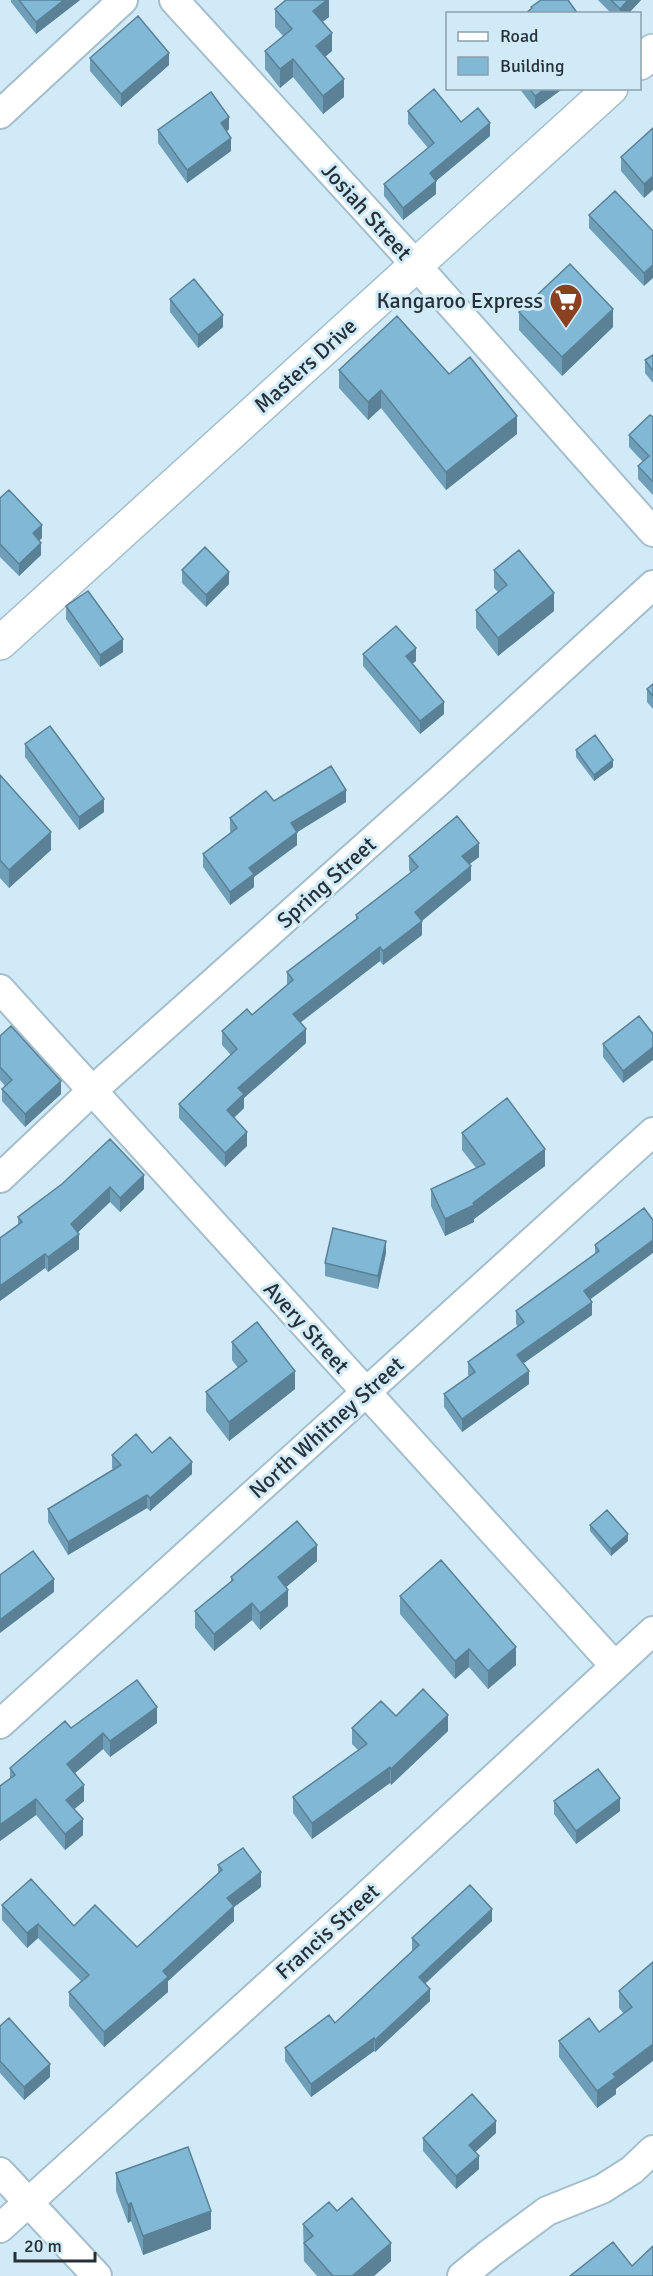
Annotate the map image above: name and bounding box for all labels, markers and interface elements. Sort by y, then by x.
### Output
legend [446,12,641,90]
text: Road [500,25,539,47]
text: Building [500,55,564,77]
street label: Josiah Street [316,157,418,266]
supermarket icon: Kangaroo Express [548,282,584,329]
place label: Kangaroo Express [376,287,543,314]
street label: Masters Drive [248,312,362,419]
street label: Spring Street [271,831,382,934]
street label: Avery Street [258,1276,355,1379]
street label: North Whitney Street [243,1351,409,1504]
street label: Francis Street [270,1878,385,1985]
scale bar [15,2225,94,2263]
text: 20 m [24,2235,62,2257]

